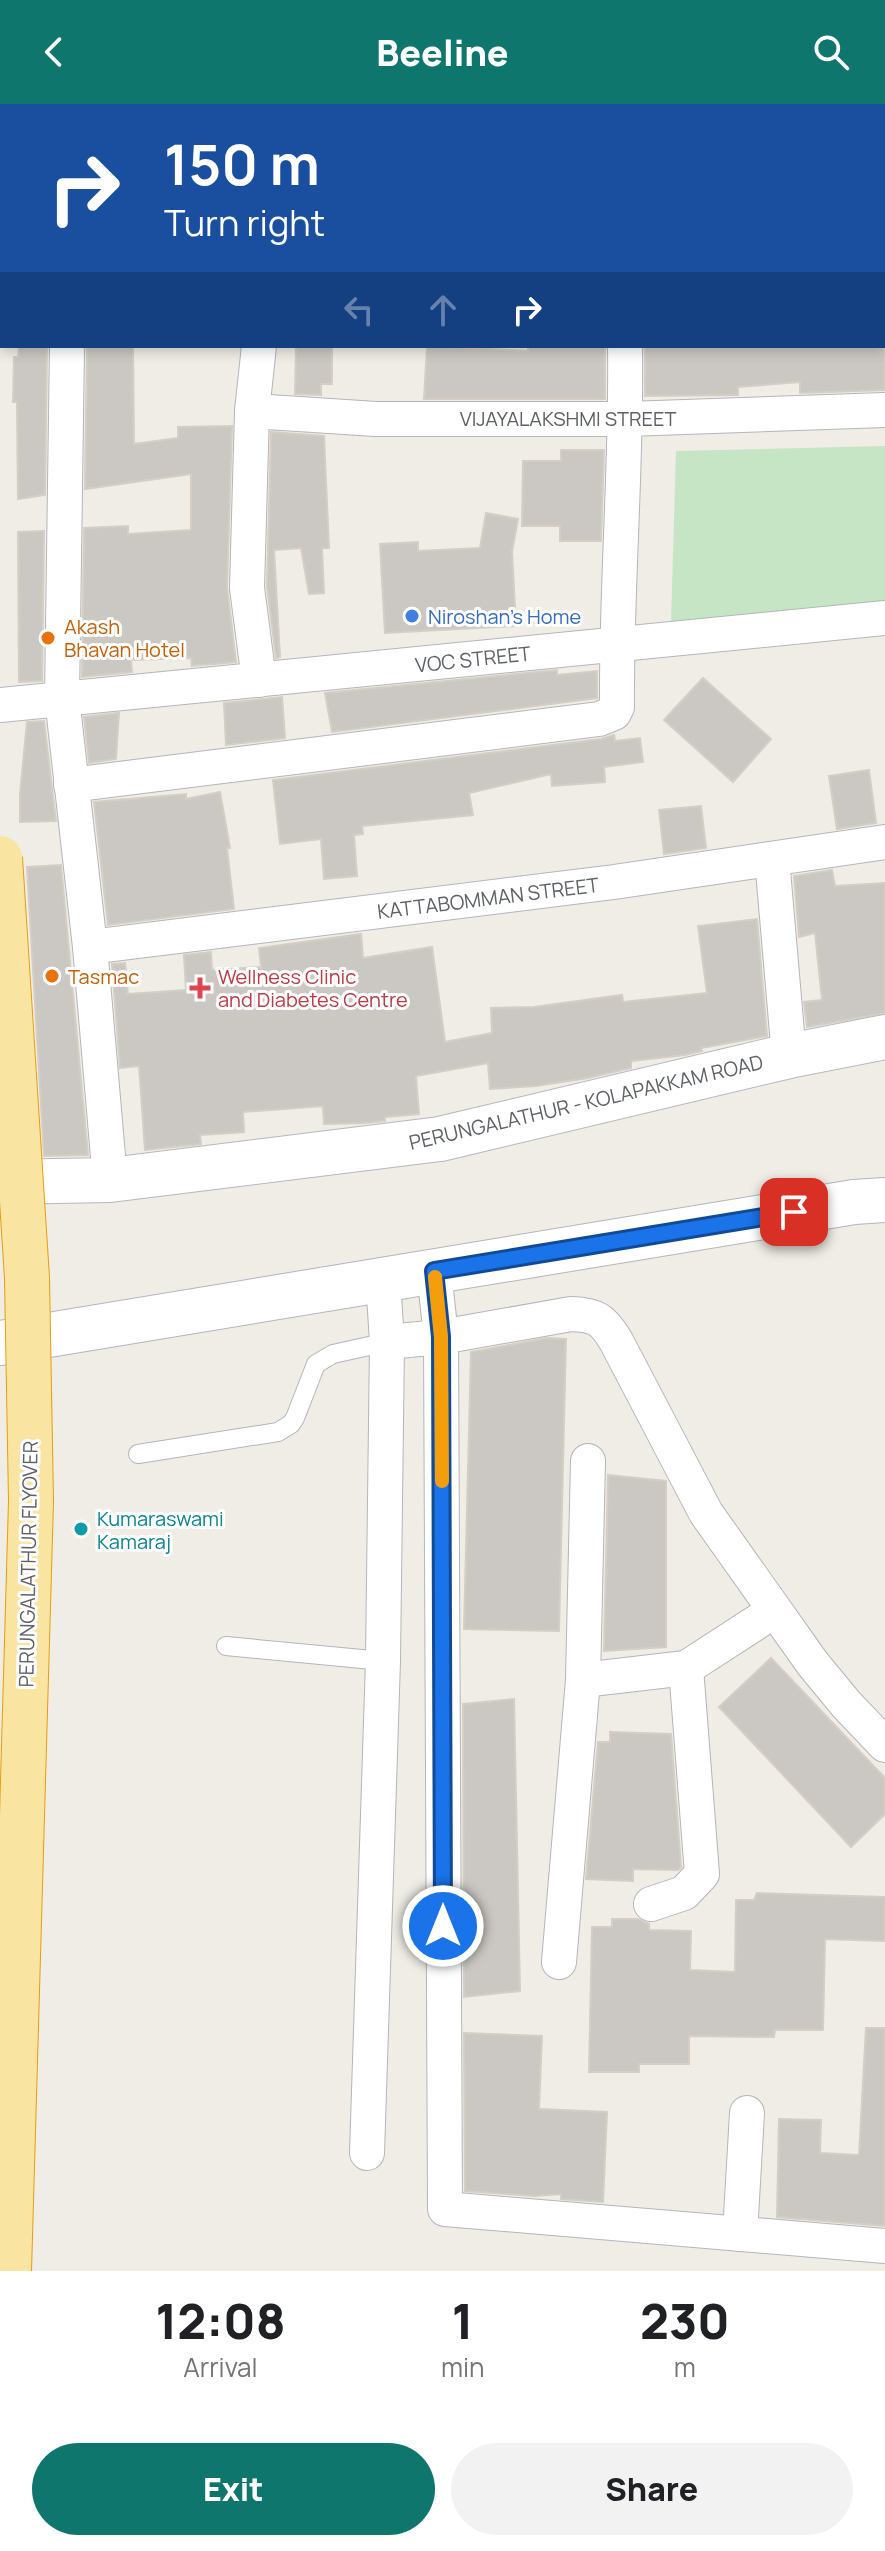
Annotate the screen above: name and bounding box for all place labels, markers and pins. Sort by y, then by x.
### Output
place label: Niroshan's Home [428,603,581,630]
marker: Niroshan's Home [403,607,421,625]
place label: Akash Bhavan Hotel [64,613,185,663]
marker: Akash Bhavan Hotel [39,629,57,647]
place label: Tasmac [68,963,139,990]
place label: Wellness Clinic and Diabetes Centre [218,963,408,1013]
marker: Tasmac [43,967,61,985]
marker: Wellness Clinic and Diabetes Centre [189,977,211,999]
pin [760,1178,828,1246]
place label: Kumaraswami Kamaraj [97,1505,224,1555]
marker: Kumaraswami Kamaraj [72,1520,90,1538]

